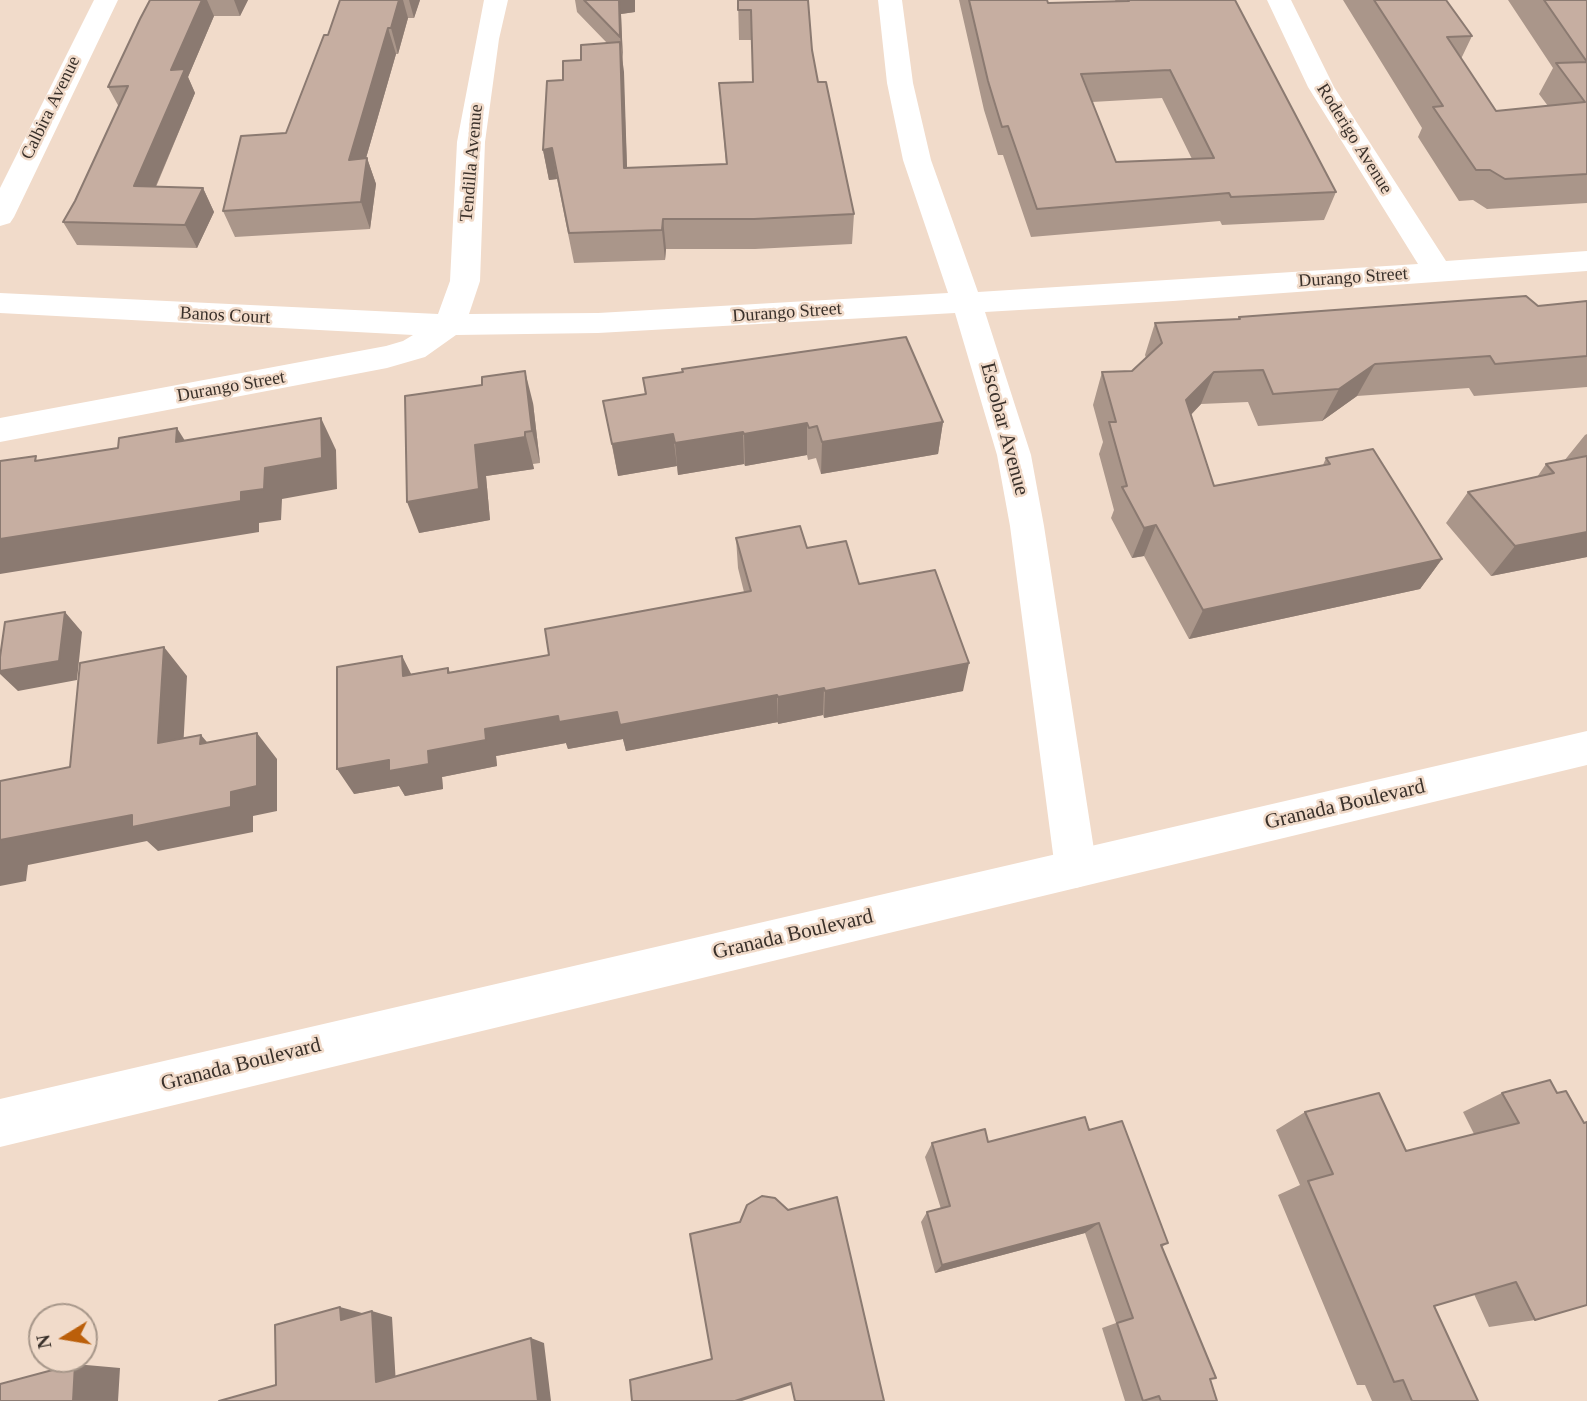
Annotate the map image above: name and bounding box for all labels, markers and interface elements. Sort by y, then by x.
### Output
street label: Calbira Avenue [17,53,85,163]
street label: Roderigo Avenue [1311,80,1397,198]
street label: Tendilla Avenue [456,103,488,223]
street label: Durango Street [1298,263,1408,293]
street label: Durango Street [732,298,842,328]
street label: Banos Court [179,303,271,329]
street label: Escobar Avenue [974,360,1034,498]
street label: Durango Street [175,367,287,407]
street label: Granada Boulevard [1262,774,1428,836]
street label: Granada Boulevard [710,904,876,966]
street label: Granada Boulevard [158,1033,324,1097]
north arrow [28,1303,98,1373]
text: N [32,1333,55,1350]

